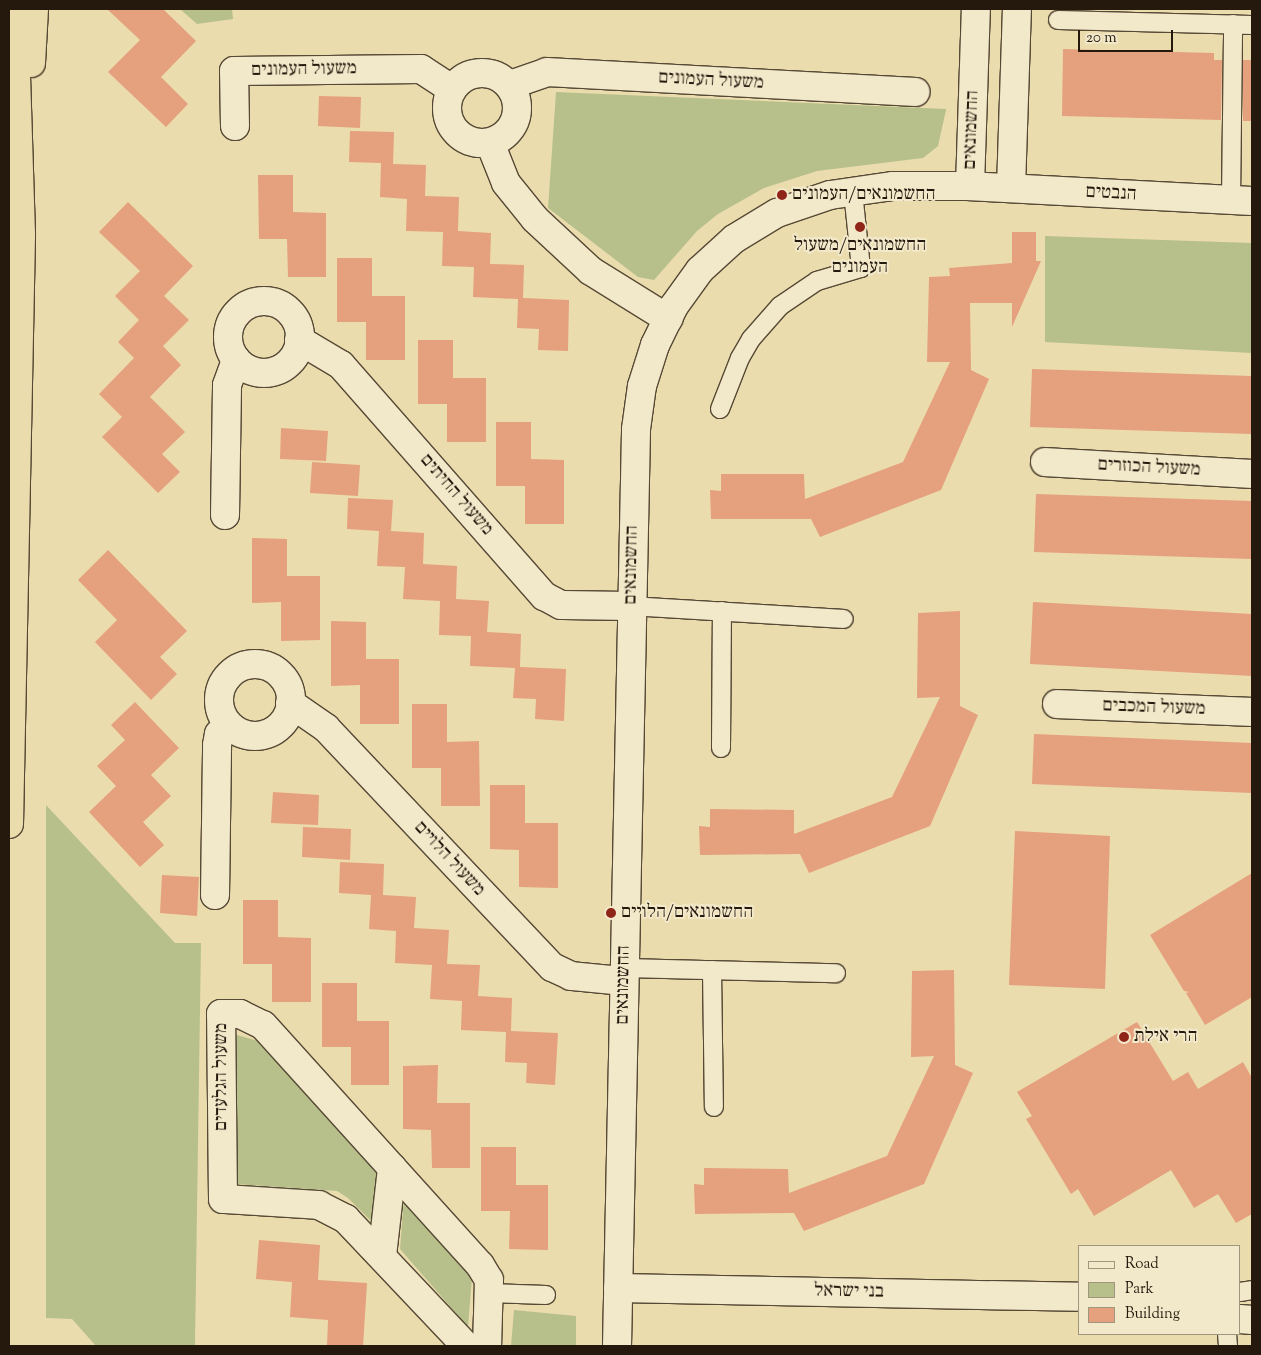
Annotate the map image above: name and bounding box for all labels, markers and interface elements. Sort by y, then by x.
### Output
scale bar [1081,20,1176,52]
text: 20 m [1086,28,1117,49]
street label: משעול העמונים [251,58,357,82]
street label: משעול העמונים [658,67,764,95]
street label: החשמונאים [959,90,985,170]
street label: הנבטים [1085,181,1137,207]
place label: החשמונאים/העמונים [792,184,936,206]
marker: החשמונאים/העמונים [776,189,788,201]
marker: החשמונאים/משעול העמונים [854,221,866,233]
place label: החשמונאים/משעול העמונים [794,235,926,279]
street label: משעול החיתים [414,449,498,541]
street label: משעול הכוזרים [1097,454,1201,482]
street label: החשמונאים [620,525,644,605]
street label: משעול המכבים [1102,695,1206,721]
street label: משעול הלויים [408,817,490,901]
place label: החשמונאים/הלויים [621,902,753,924]
marker: החשמונאים/הלויים [605,907,617,919]
street label: החשמונאים [612,945,636,1025]
street label: משעול הגלעדים [211,1023,233,1131]
place label: הרי אילת [1134,1026,1198,1048]
marker: הרי אילת [1118,1031,1130,1043]
legend [1078,1245,1241,1335]
text: Road [1125,1254,1159,1275]
text: Park [1125,1279,1154,1300]
street label: בני ישראל [814,1280,884,1304]
text: Building [1125,1304,1180,1325]

